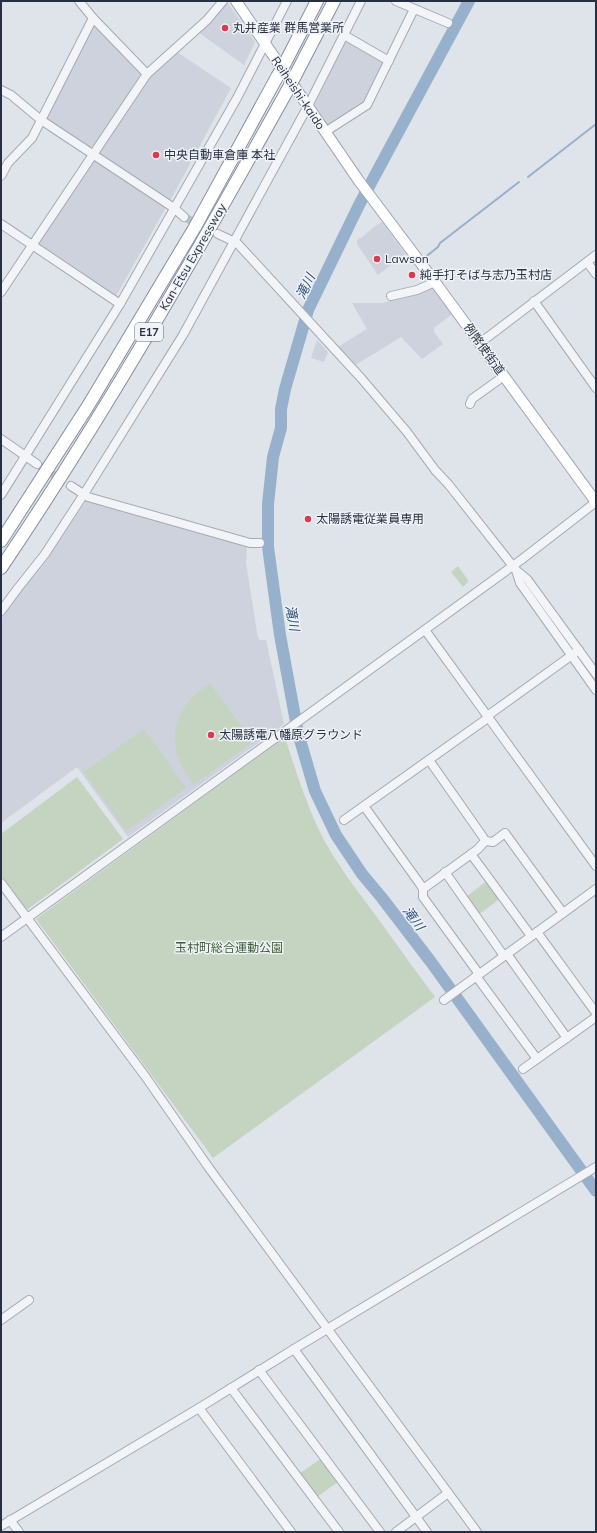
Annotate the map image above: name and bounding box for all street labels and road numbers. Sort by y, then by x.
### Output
street label: Reiheishi-kaido [268,53,329,132]
street label: Kan-Etsu Expressway [156,200,230,313]
street label: 例幣使街道 [461,320,508,377]
road number: E17 [135,323,163,341]

